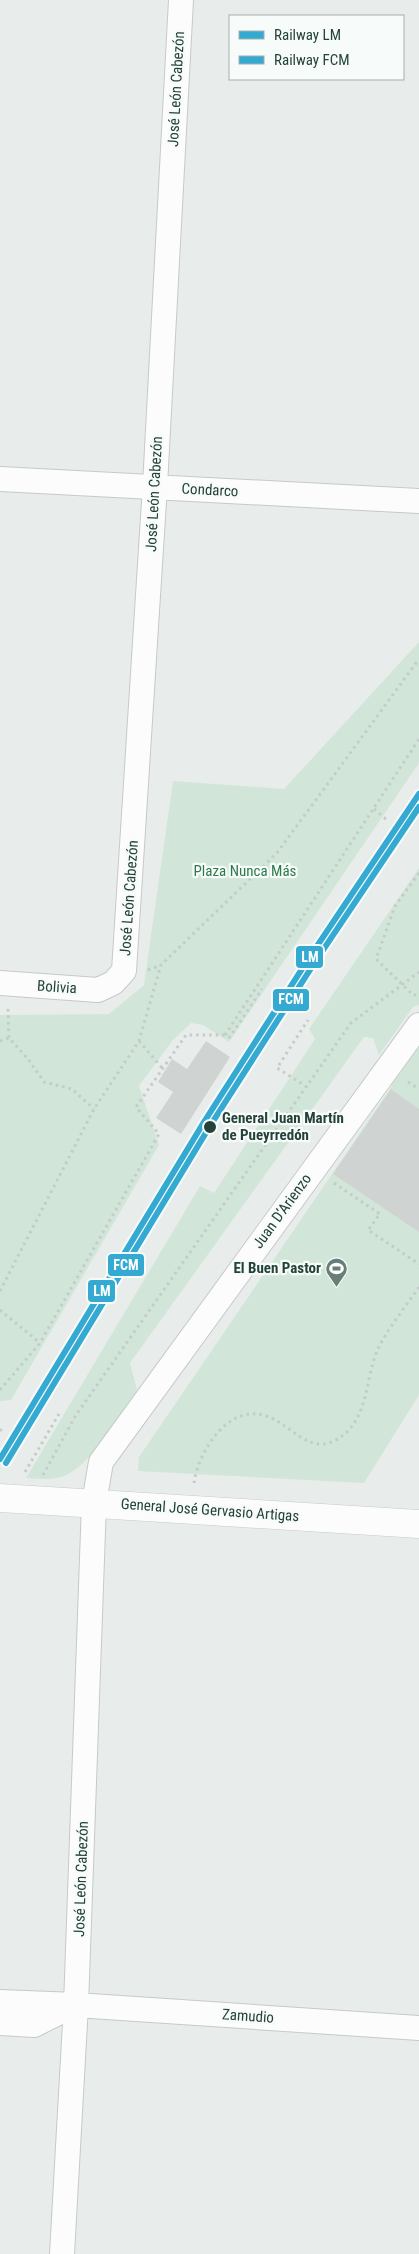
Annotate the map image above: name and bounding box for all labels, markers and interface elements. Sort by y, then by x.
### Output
legend [229,15,404,80]
text: Railway LM [274,26,341,44]
street label: José León Cabezón [164,31,188,147]
text: Railway FCM [274,51,350,69]
street label: José León Cabezón [142,436,166,552]
street label: Condarco [181,480,239,500]
street label: José León Cabezón [116,840,142,956]
park label: Plaza Nunca Más [194,862,297,880]
line badge: LM [295,945,324,969]
text: LM [301,949,319,965]
street label: Bolivia [37,977,77,997]
line badge: FCM [272,988,310,1012]
text: FCM [278,991,304,1007]
place label: General Juan Martín de Pueyrredón [222,1109,344,1144]
marker: General Juan Martín de Pueyrredón [202,1119,218,1135]
street label: Juan D’Arienzo [249,1170,315,1252]
line badge: FCM [107,1253,145,1277]
sports icon: El Buen Pastor [325,1256,349,1287]
text: FCM [113,1257,139,1273]
place label: El Buen Pastor [233,1259,321,1277]
line badge: LM [87,1279,116,1303]
text: LM [93,1283,111,1299]
street label: General José Gervasio Artigas [120,1495,300,1525]
street label: José León Cabezón [70,1821,92,1937]
street label: Zamudio [221,2005,275,2027]

